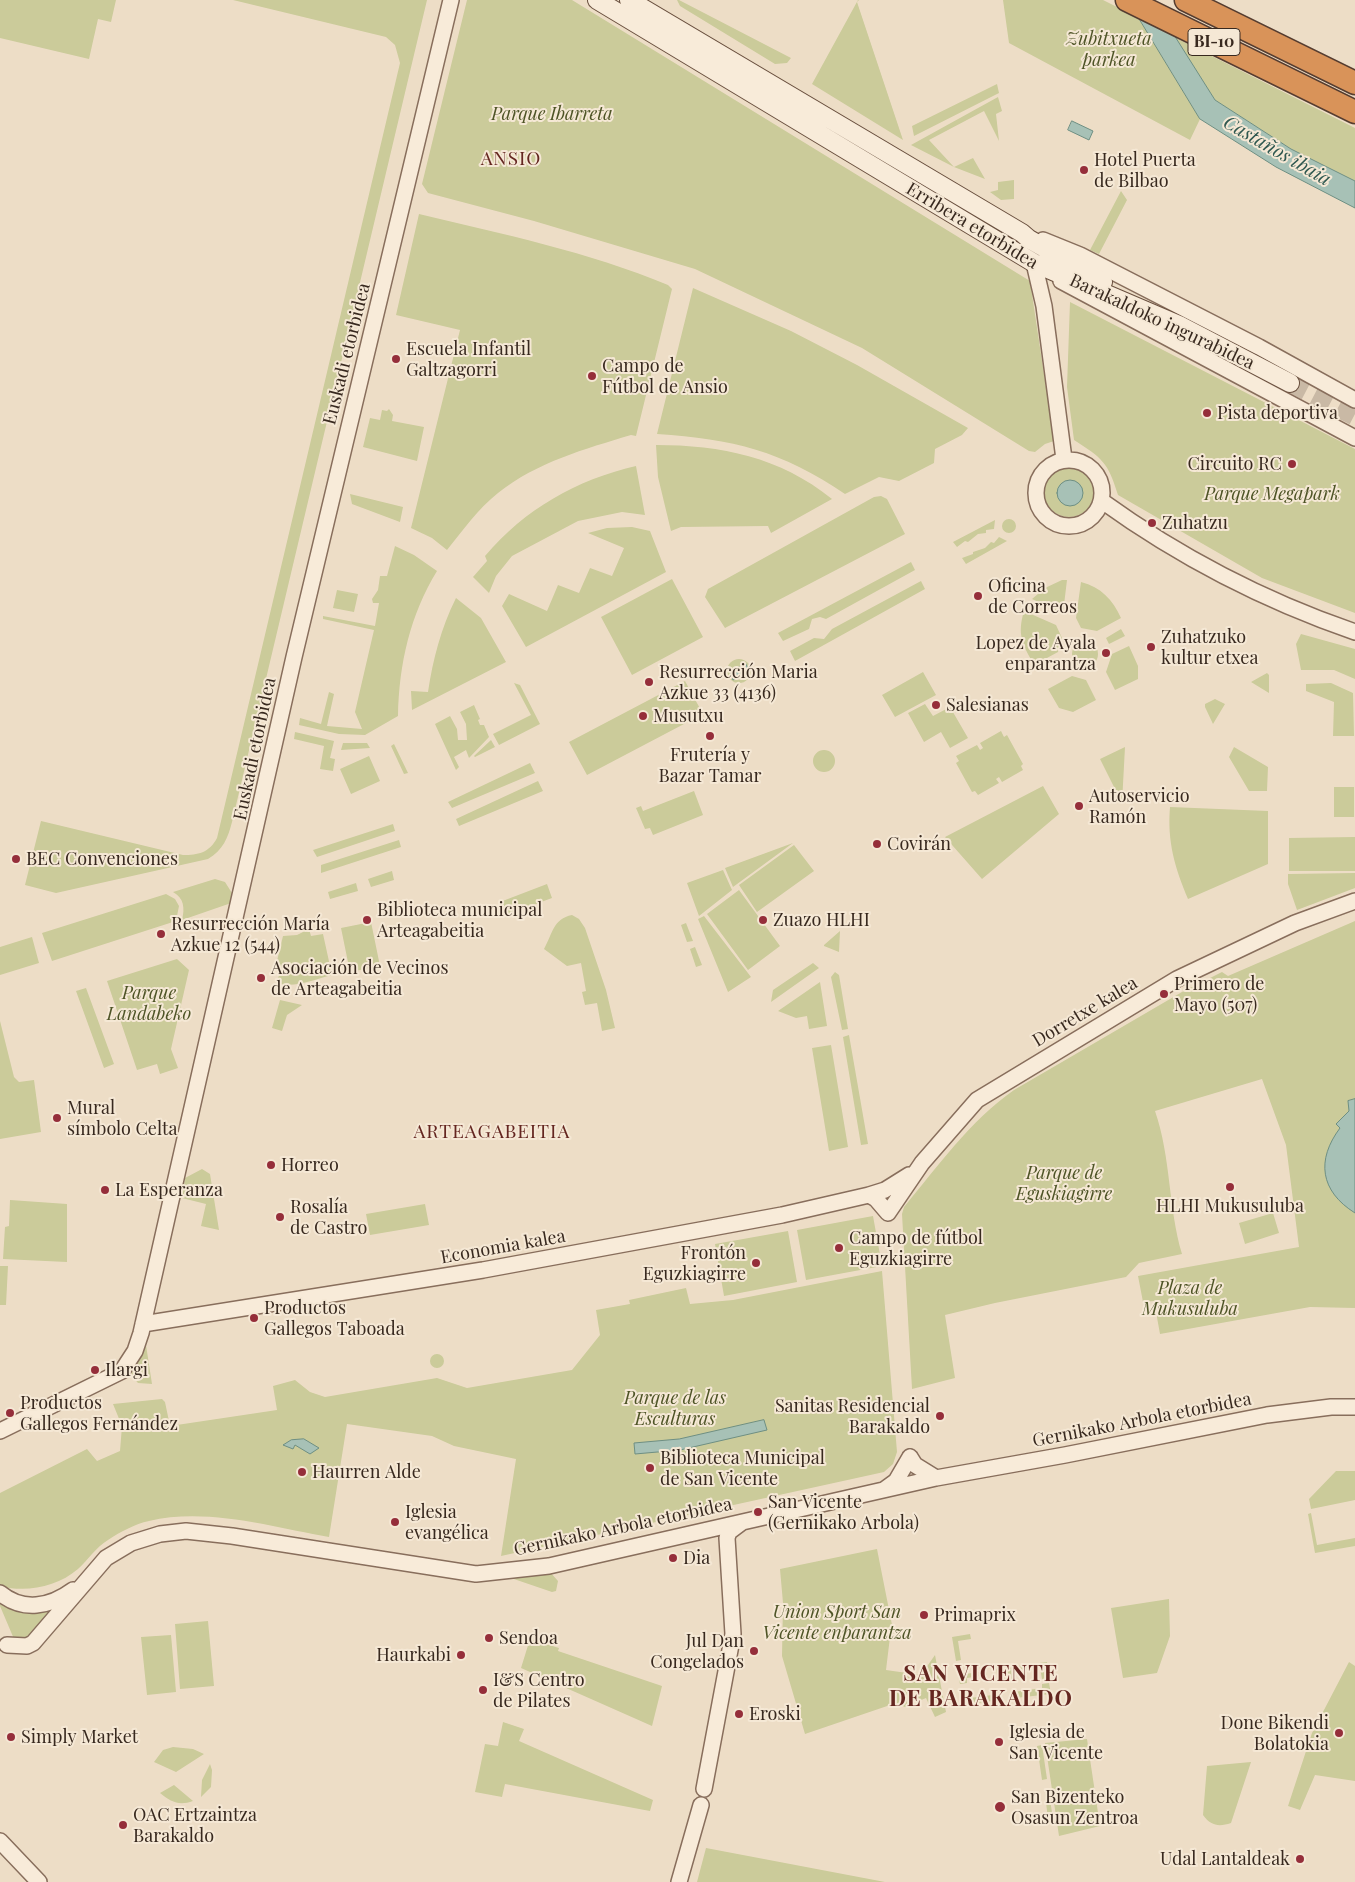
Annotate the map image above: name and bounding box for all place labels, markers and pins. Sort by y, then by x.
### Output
place label: Hotel Puerta de Bilbao [1094,149,1196,192]
marker: Hotel Puerta de Bilbao [1078,164,1090,176]
place label: Escuela Infantil Galtzagorri [406,338,531,380]
marker: Escuela Infantil Galtzagorri [390,353,402,365]
place label: Campo de Fútbol de Ansio [602,355,728,398]
marker: Campo de Fútbol de Ansio [586,370,598,382]
place label: Pista deportiva [1217,402,1338,424]
marker: Pista deportiva [1201,407,1213,419]
place label: Circuito RC [1187,453,1282,475]
marker: Circuito RC [1286,458,1298,470]
place label: Zuhatzu [1162,512,1228,534]
marker: Zuhatzu [1146,517,1158,529]
place label: Oficina de Correos [988,575,1077,618]
marker: Oficina de Correos [972,590,984,602]
place label: Zuhatzuko kultur etxea [1161,626,1258,669]
place label: Lopez de Ayala enparantza [976,632,1096,674]
marker: Zuhatzuko kultur etxea [1145,641,1157,653]
marker: Lopez de Ayala enparantza [1100,647,1112,659]
place label: Resurrección Maria Azkue 33 (4136) [659,661,818,704]
marker: Resurrección Maria Azkue 33 (4136) [643,676,655,688]
place label: Salesianas [946,694,1029,716]
marker: Salesianas [930,699,942,711]
place label: Musutxu [653,705,724,727]
marker: Musutxu [637,710,649,722]
marker: Frutería y Bazar Tamar [704,730,716,742]
place label: Frutería y Bazar Tamar [658,744,762,786]
place label: Autoservicio Ramón [1089,785,1190,828]
marker: Autoservicio Ramón [1073,800,1085,812]
place label: Covirán [887,833,951,855]
marker: Covirán [871,838,883,850]
place label: BEC Convenciones [26,848,178,870]
marker: BEC Convenciones [10,853,22,865]
place label: Biblioteca municipal Arteagabeitia [377,899,542,942]
place label: Zuazo HLHI [773,909,870,931]
place label: Resurrección María Azkue 12 (544) [171,913,330,956]
marker: Biblioteca municipal Arteagabeitia [361,914,373,926]
marker: Zuazo HLHI [757,914,769,926]
marker: Resurrección María Azkue 12 (544) [155,928,167,940]
place label: Asociación de Vecinos de Arteagabeitia [271,957,448,1000]
marker: Asociación de Vecinos de Arteagabeitia [255,972,267,984]
place label: Primero de Mayo (507) [1174,973,1264,1016]
marker: Primero de Mayo (507) [1158,988,1170,1000]
place label: Mural símbolo Celta [67,1097,177,1140]
marker: Mural símbolo Celta [51,1112,63,1124]
place label: Horreo [281,1154,339,1176]
marker: Horreo [265,1159,277,1171]
place label: La Esperanza [115,1179,223,1201]
marker: HLHI Mukusuluba [1224,1181,1236,1193]
marker: La Esperanza [99,1184,111,1196]
place label: HLHI Mukusuluba [1156,1195,1304,1217]
place label: Rosalía de Castro [290,1196,367,1238]
marker: Rosalía de Castro [274,1211,286,1223]
place label: Campo de fútbol Eguzkiagirre [849,1227,983,1270]
place label: Frontón Eguzkiagirre [643,1242,746,1284]
marker: Campo de fútbol Eguzkiagirre [833,1242,845,1254]
marker: Frontón Eguzkiagirre [750,1257,762,1269]
place label: Productos Gallegos Taboada [264,1297,405,1340]
marker: Productos Gallegos Taboada [248,1312,260,1324]
place label: Ilargi [105,1359,148,1381]
marker: Ilargi [89,1364,101,1376]
place label: Productos Gallegos Fernández [20,1392,178,1435]
place label: Sanitas Residencial Barakaldo [775,1395,930,1438]
marker: Productos Gallegos Fernández [4,1407,16,1419]
marker: Sanitas Residencial Barakaldo [934,1410,946,1422]
place label: Biblioteca Municipal de San Vicente [660,1447,825,1490]
place label: Haurren Alde [312,1461,421,1483]
marker: Biblioteca Municipal de San Vicente [644,1462,656,1474]
marker: Haurren Alde [296,1466,308,1478]
place label: San Vicente (Gernikako Arbola) [768,1491,919,1534]
place label: Iglesia evangélica [405,1501,489,1544]
marker: San Vicente (Gernikako Arbola) [752,1506,764,1518]
marker: Iglesia evangélica [389,1516,401,1528]
place label: Dia [683,1547,710,1569]
marker: Dia [667,1552,679,1564]
place label: Primaprix [934,1604,1016,1626]
marker: Primaprix [918,1609,930,1621]
place label: Sendoa [499,1627,558,1649]
place label: Jul Dan Congelados [650,1630,744,1672]
marker: Sendoa [483,1632,495,1644]
place label: Haurkabi [376,1644,451,1666]
marker: Jul Dan Congelados [748,1645,760,1657]
marker: Haurkabi [455,1649,467,1661]
place label: I&S Centro de Pilates [493,1669,584,1712]
marker: I&S Centro de Pilates [477,1684,489,1696]
place label: Eroski [749,1703,801,1725]
marker: Eroski [733,1708,745,1720]
place label: Done Bikendi Bolatokia [1220,1712,1329,1755]
place label: Iglesia de San Vicente [1009,1721,1103,1764]
place label: Simply Market [21,1726,138,1748]
marker: Done Bikendi Bolatokia [1333,1727,1345,1739]
marker: Simply Market [5,1731,17,1743]
marker: Iglesia de San Vicente [993,1736,1005,1748]
place label: San Bizenteko Osasun Zentroa [1011,1786,1138,1828]
marker: San Bizenteko Osasun Zentroa [993,1800,1007,1814]
place label: OAC Ertzaintza Barakaldo [133,1804,257,1846]
marker: OAC Ertzaintza Barakaldo [117,1819,129,1831]
place label: Udal Lantaldeak [1160,1848,1290,1870]
marker: Udal Lantaldeak [1294,1853,1306,1865]

